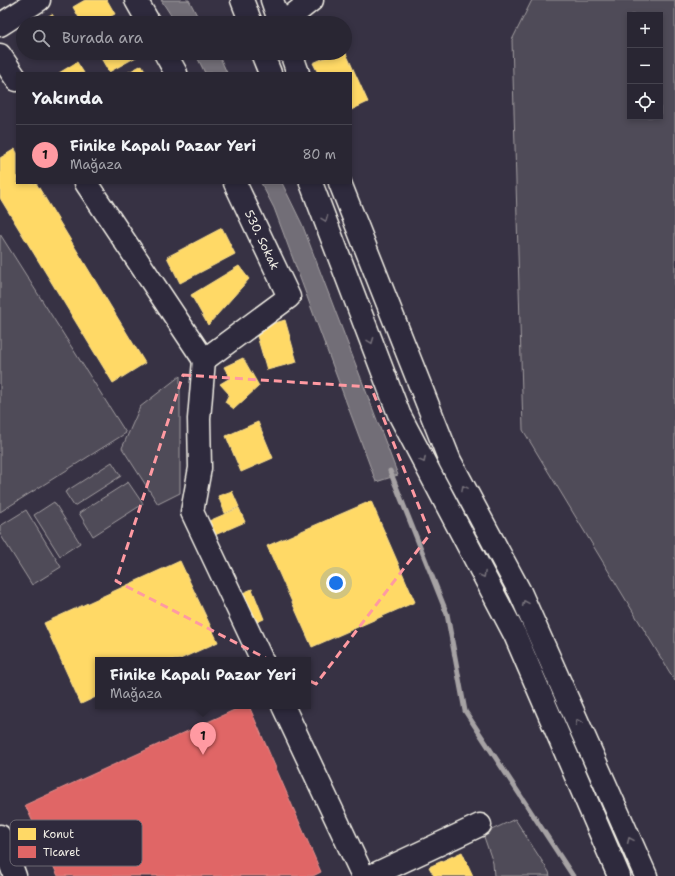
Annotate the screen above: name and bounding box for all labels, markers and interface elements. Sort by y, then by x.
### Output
map controls [627,12,663,120]
button: + [627,12,663,48]
search box [16,16,352,60]
icon: search [30,27,52,49]
text: Burada ara [62,28,143,48]
button: − [627,48,663,84]
button: locate [627,84,663,120]
text: Yakında [32,87,103,109]
text: Finike Kapalı Pazar Yeri [70,136,256,156]
text: 1 [42,146,48,163]
text: 80 m [302,146,336,163]
text: Mağaza [70,156,122,173]
street label: 530. Sokak [241,207,283,273]
one-way arrow [321,216,329,223]
one-way arrow [367,338,375,345]
one-way arrow [418,456,426,463]
one-way arrow [462,485,469,492]
one-way arrow [479,571,486,578]
your location [326,573,346,593]
one-way arrow [522,599,530,607]
popup [95,657,311,709]
text: Finike Kapalı Pazar Yeri [110,665,296,685]
text: Mağaza [110,685,162,702]
one-way arrow [575,718,583,726]
pin: 1 [190,722,216,755]
legend [10,820,142,866]
text: Konut [43,827,74,842]
one-way arrow [627,837,635,845]
text: Ticaret [43,845,80,860]

